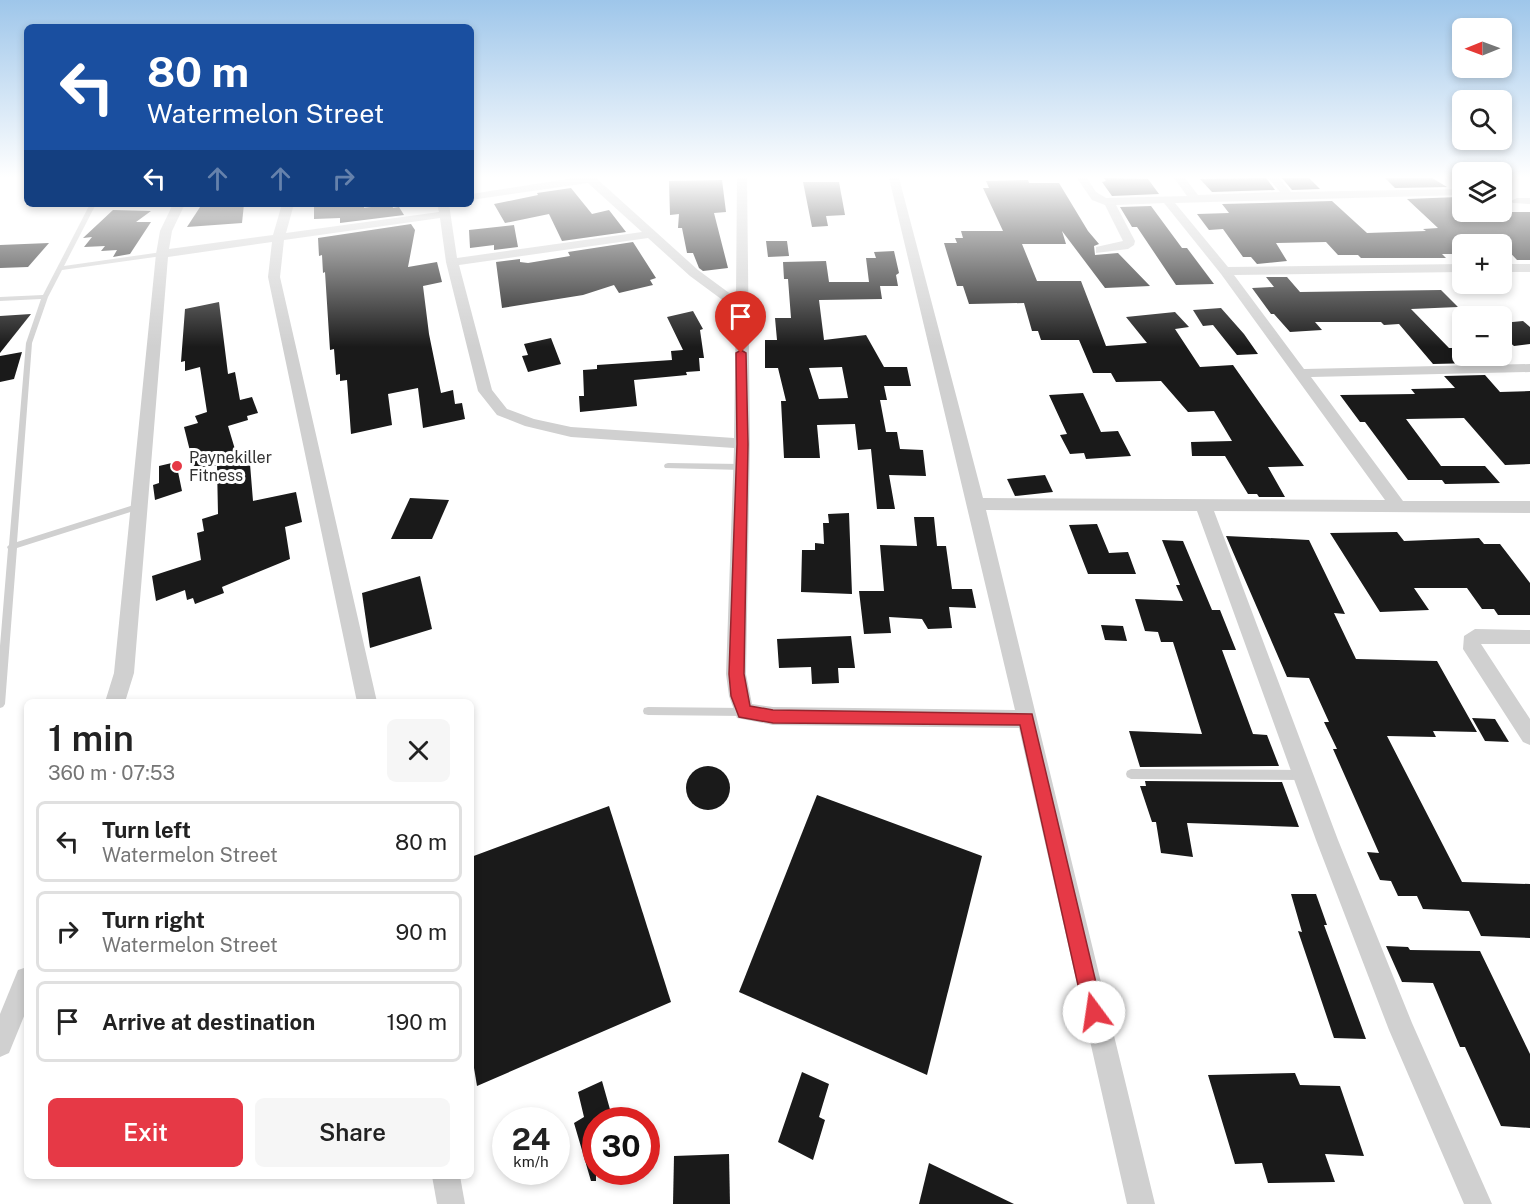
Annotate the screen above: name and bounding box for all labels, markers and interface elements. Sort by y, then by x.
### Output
north arrow [1452,18,1512,78]
map controls [1452,18,1512,366]
text: 80 m [147,47,249,96]
icon: left [48,48,126,126]
button: search [1452,90,1512,150]
text: Watermelon Street [147,97,384,129]
icon: left [138,162,171,195]
icon: ahead [201,162,234,195]
icon: ahead [264,162,297,195]
icon: right [327,162,360,195]
button: layers [1452,162,1512,222]
button: + [1452,234,1512,294]
pin [715,291,766,353]
icon: arrive [724,300,757,333]
button: − [1452,306,1512,366]
place label: Paynekiller Fitness [189,448,272,485]
marker: Paynekiller Fitness [170,459,184,473]
text: 1 min [48,717,134,759]
button: close [387,719,450,782]
text: 360 m · 07:53 [48,761,175,785]
text: Turn left [102,817,191,843]
icon: left [51,825,84,858]
text: 80 m [395,829,447,855]
text: Watermelon Street [102,843,278,867]
text: Turn right [102,907,205,933]
icon: right [51,915,84,948]
text: 90 m [396,919,447,945]
text: Watermelon Street [102,933,278,957]
position arrow [1062,980,1126,1044]
icon: arrive [51,1005,84,1038]
text: Arrive at destination [102,1009,315,1035]
text: 190 m [387,1009,447,1035]
button: Exit [48,1098,243,1167]
button: Share [255,1098,450,1167]
speed limit sign: 30 [582,1107,660,1185]
text: 24 [512,1121,550,1157]
text: km/h [513,1153,549,1170]

